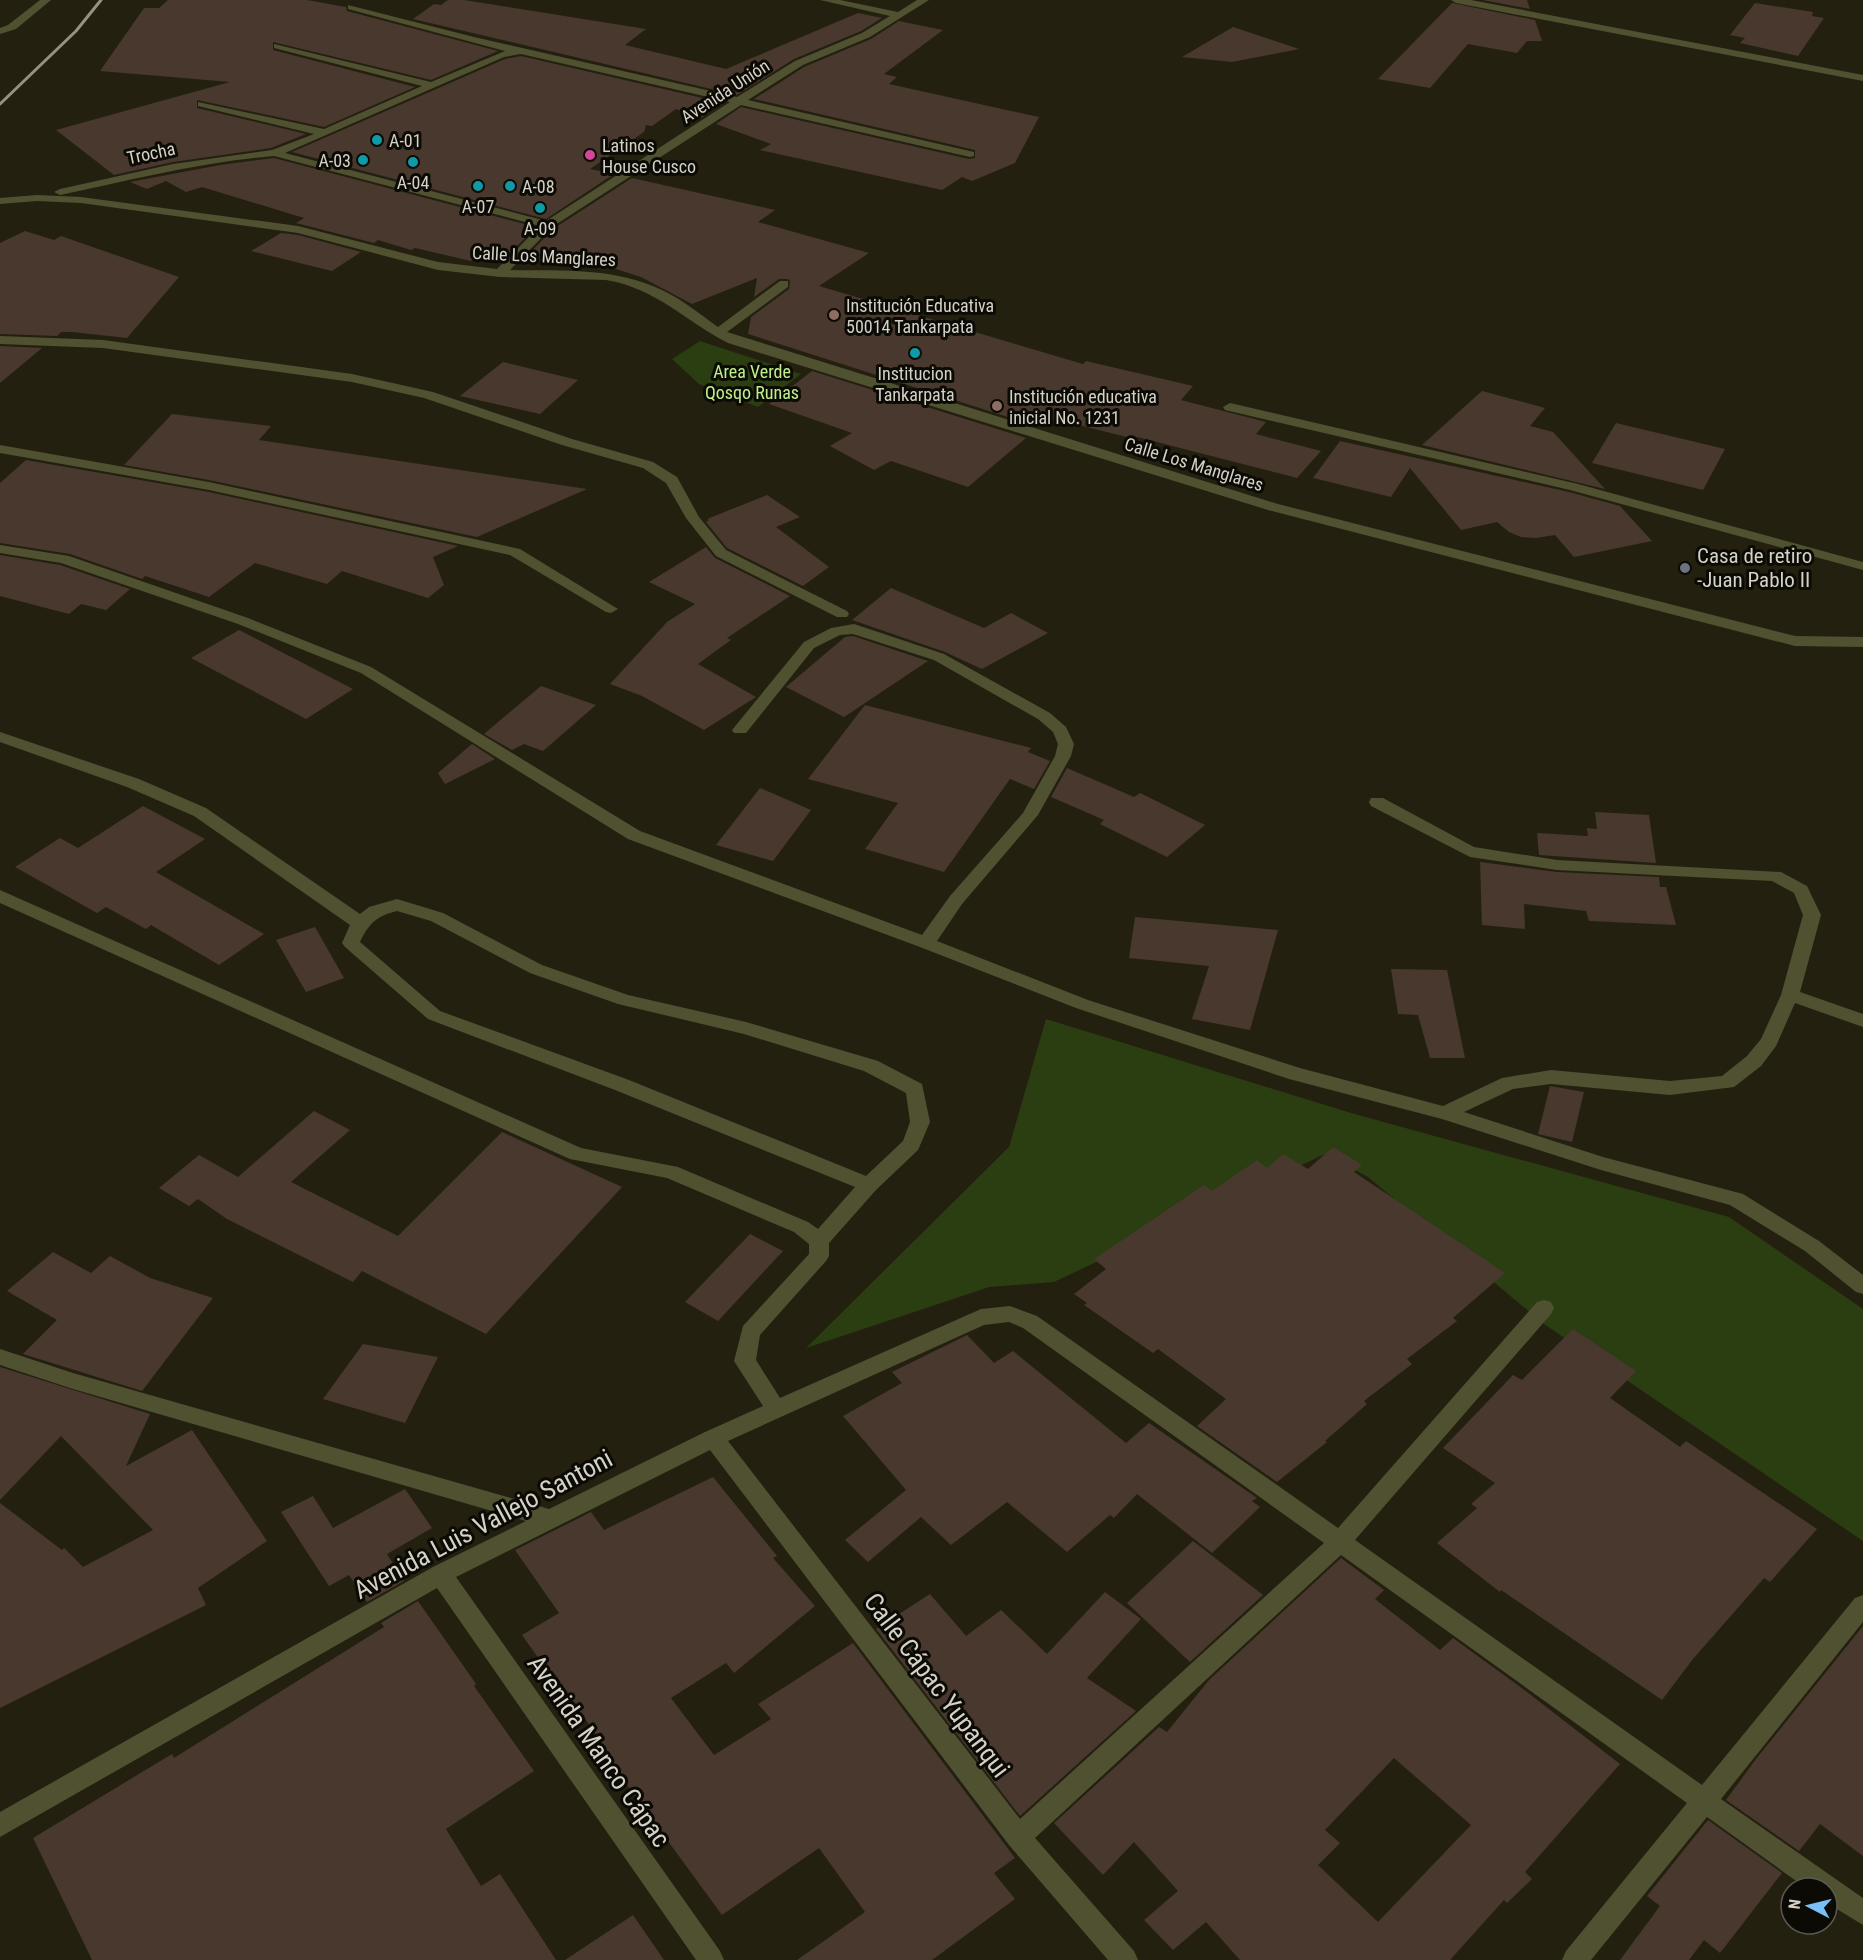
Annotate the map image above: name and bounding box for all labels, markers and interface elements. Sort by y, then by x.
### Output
street label: Avenida Unión [677,55,773,127]
place label: A-01 [389,130,422,151]
marker: A-01 [370,133,384,147]
place label: Latinos House Cusco [602,135,696,177]
street label: Trocha [125,138,177,168]
marker: Latinos House Cusco [583,148,597,162]
place label: A-03 [318,150,351,171]
marker: A-03 [356,153,370,167]
marker: A-04 [406,155,420,169]
place label: A-04 [397,172,429,193]
place label: A-08 [522,176,555,197]
marker: A-07 [471,179,485,193]
marker: A-08 [503,179,517,193]
place label: A-07 [462,196,494,217]
marker: A-09 [533,201,547,215]
place label: A-09 [524,218,556,239]
street label: Calle Los Manglares [471,242,617,270]
place label: Institución Educativa 50014 Tankarpata [846,295,994,337]
marker: Institución Educativa 50014 Tankarpata [827,308,841,322]
marker: Institucion Tankarpata [908,346,922,360]
park label: Area Verde Qosqo Runas [705,361,799,403]
place label: Institucion Tankarpata [875,363,955,405]
place label: Institución educativa inicial No. 1231 [1009,386,1157,428]
marker: Institución educativa inicial No. 1231 [990,399,1004,413]
street label: Calle Los Manglares [1122,433,1266,495]
place label: Casa de retiro -Juan Pablo II [1697,544,1812,592]
marker: Casa de retiro -Juan Pablo II [1678,561,1692,575]
street label: Avenida Luis Vallejo Santoni [349,1443,617,1605]
street label: Calle Cápac Yupanqui [858,1587,1016,1783]
street label: Avenida Manco Cápac [521,1649,677,1853]
north arrow [1779,1876,1839,1936]
text: N [1785,1898,1805,1910]

